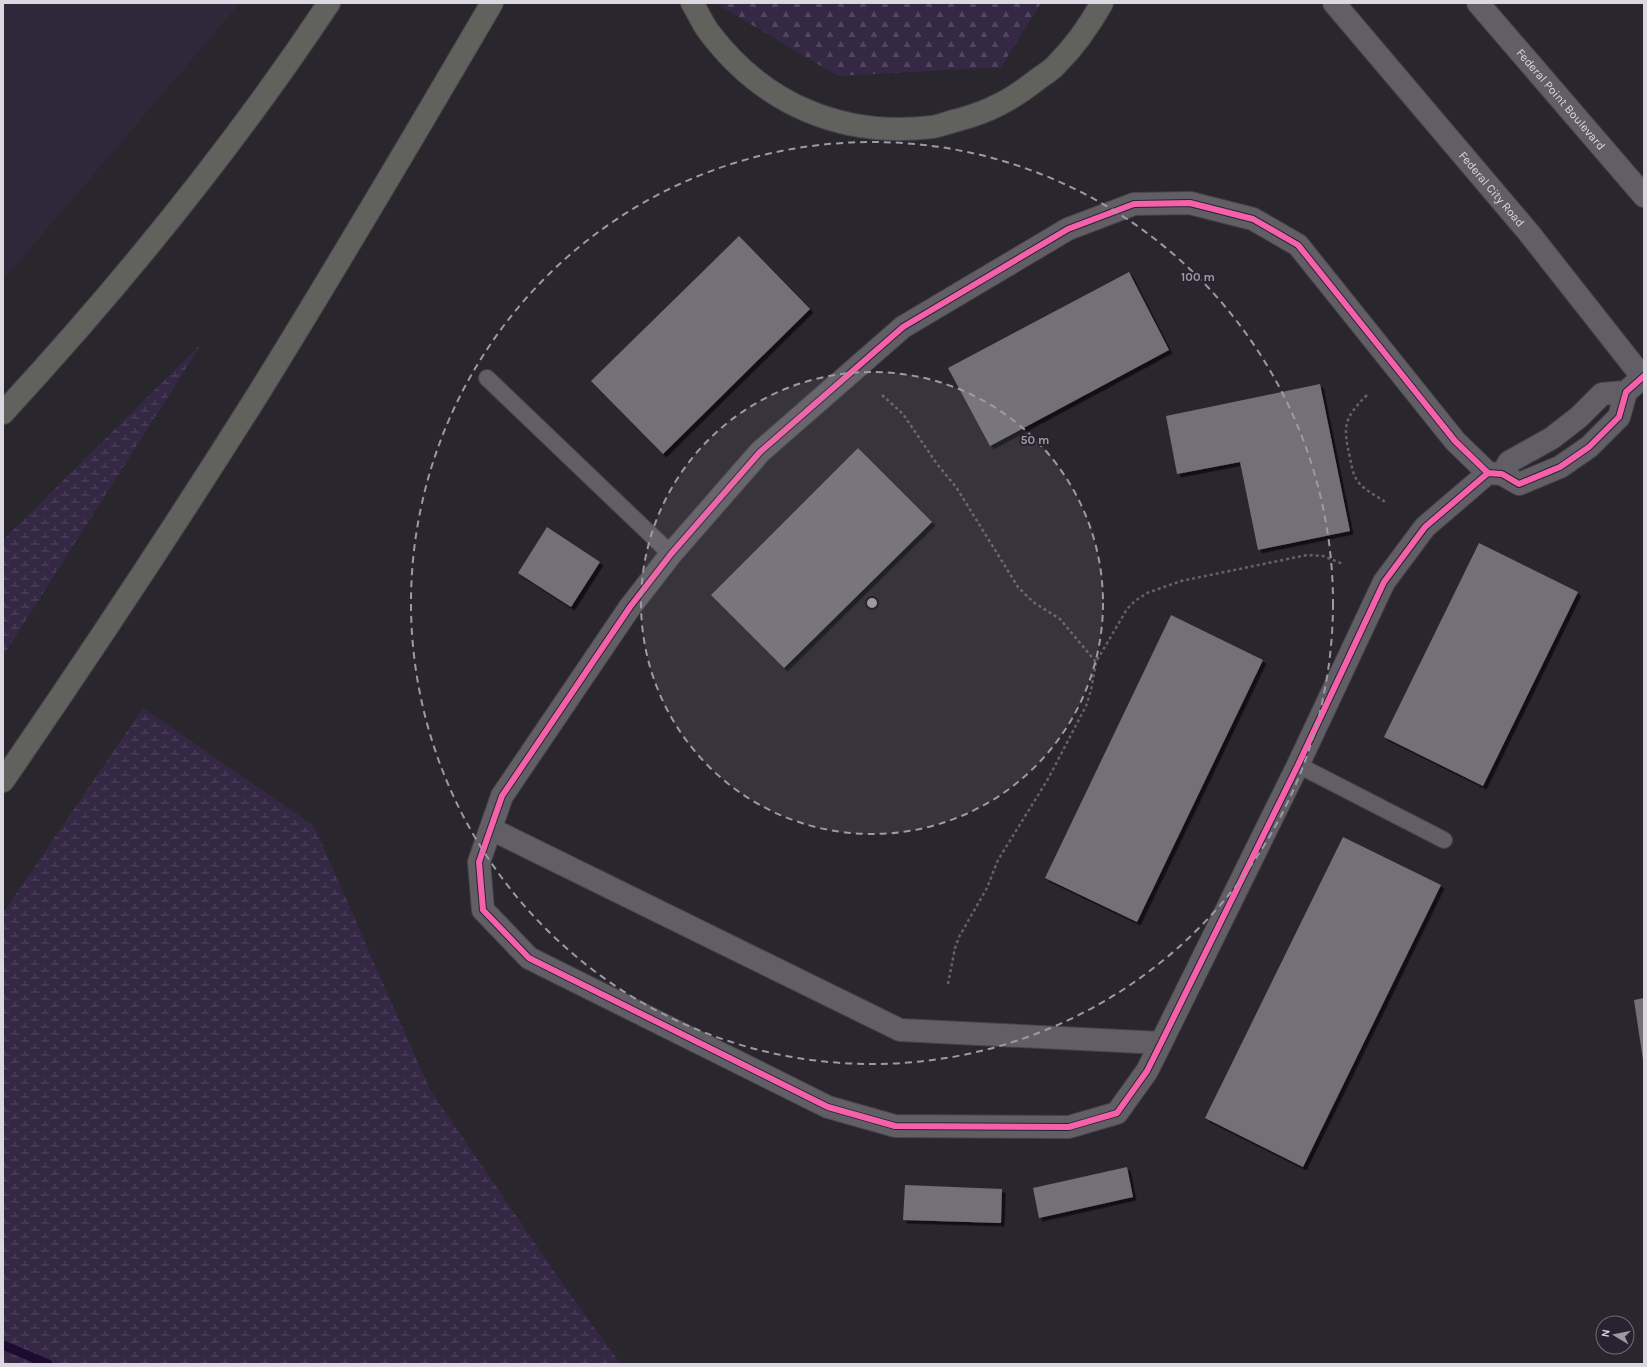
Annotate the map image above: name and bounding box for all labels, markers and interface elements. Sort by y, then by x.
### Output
street label: Federal Point Boulevard [1513,46,1608,153]
street label: Federal City Road [1456,149,1528,230]
text: 100 m [1181,270,1215,284]
text: 50 m [1021,433,1050,447]
centre of rings [865,596,879,610]
north arrow [1595,1315,1635,1355]
text: N [1599,1328,1613,1338]

